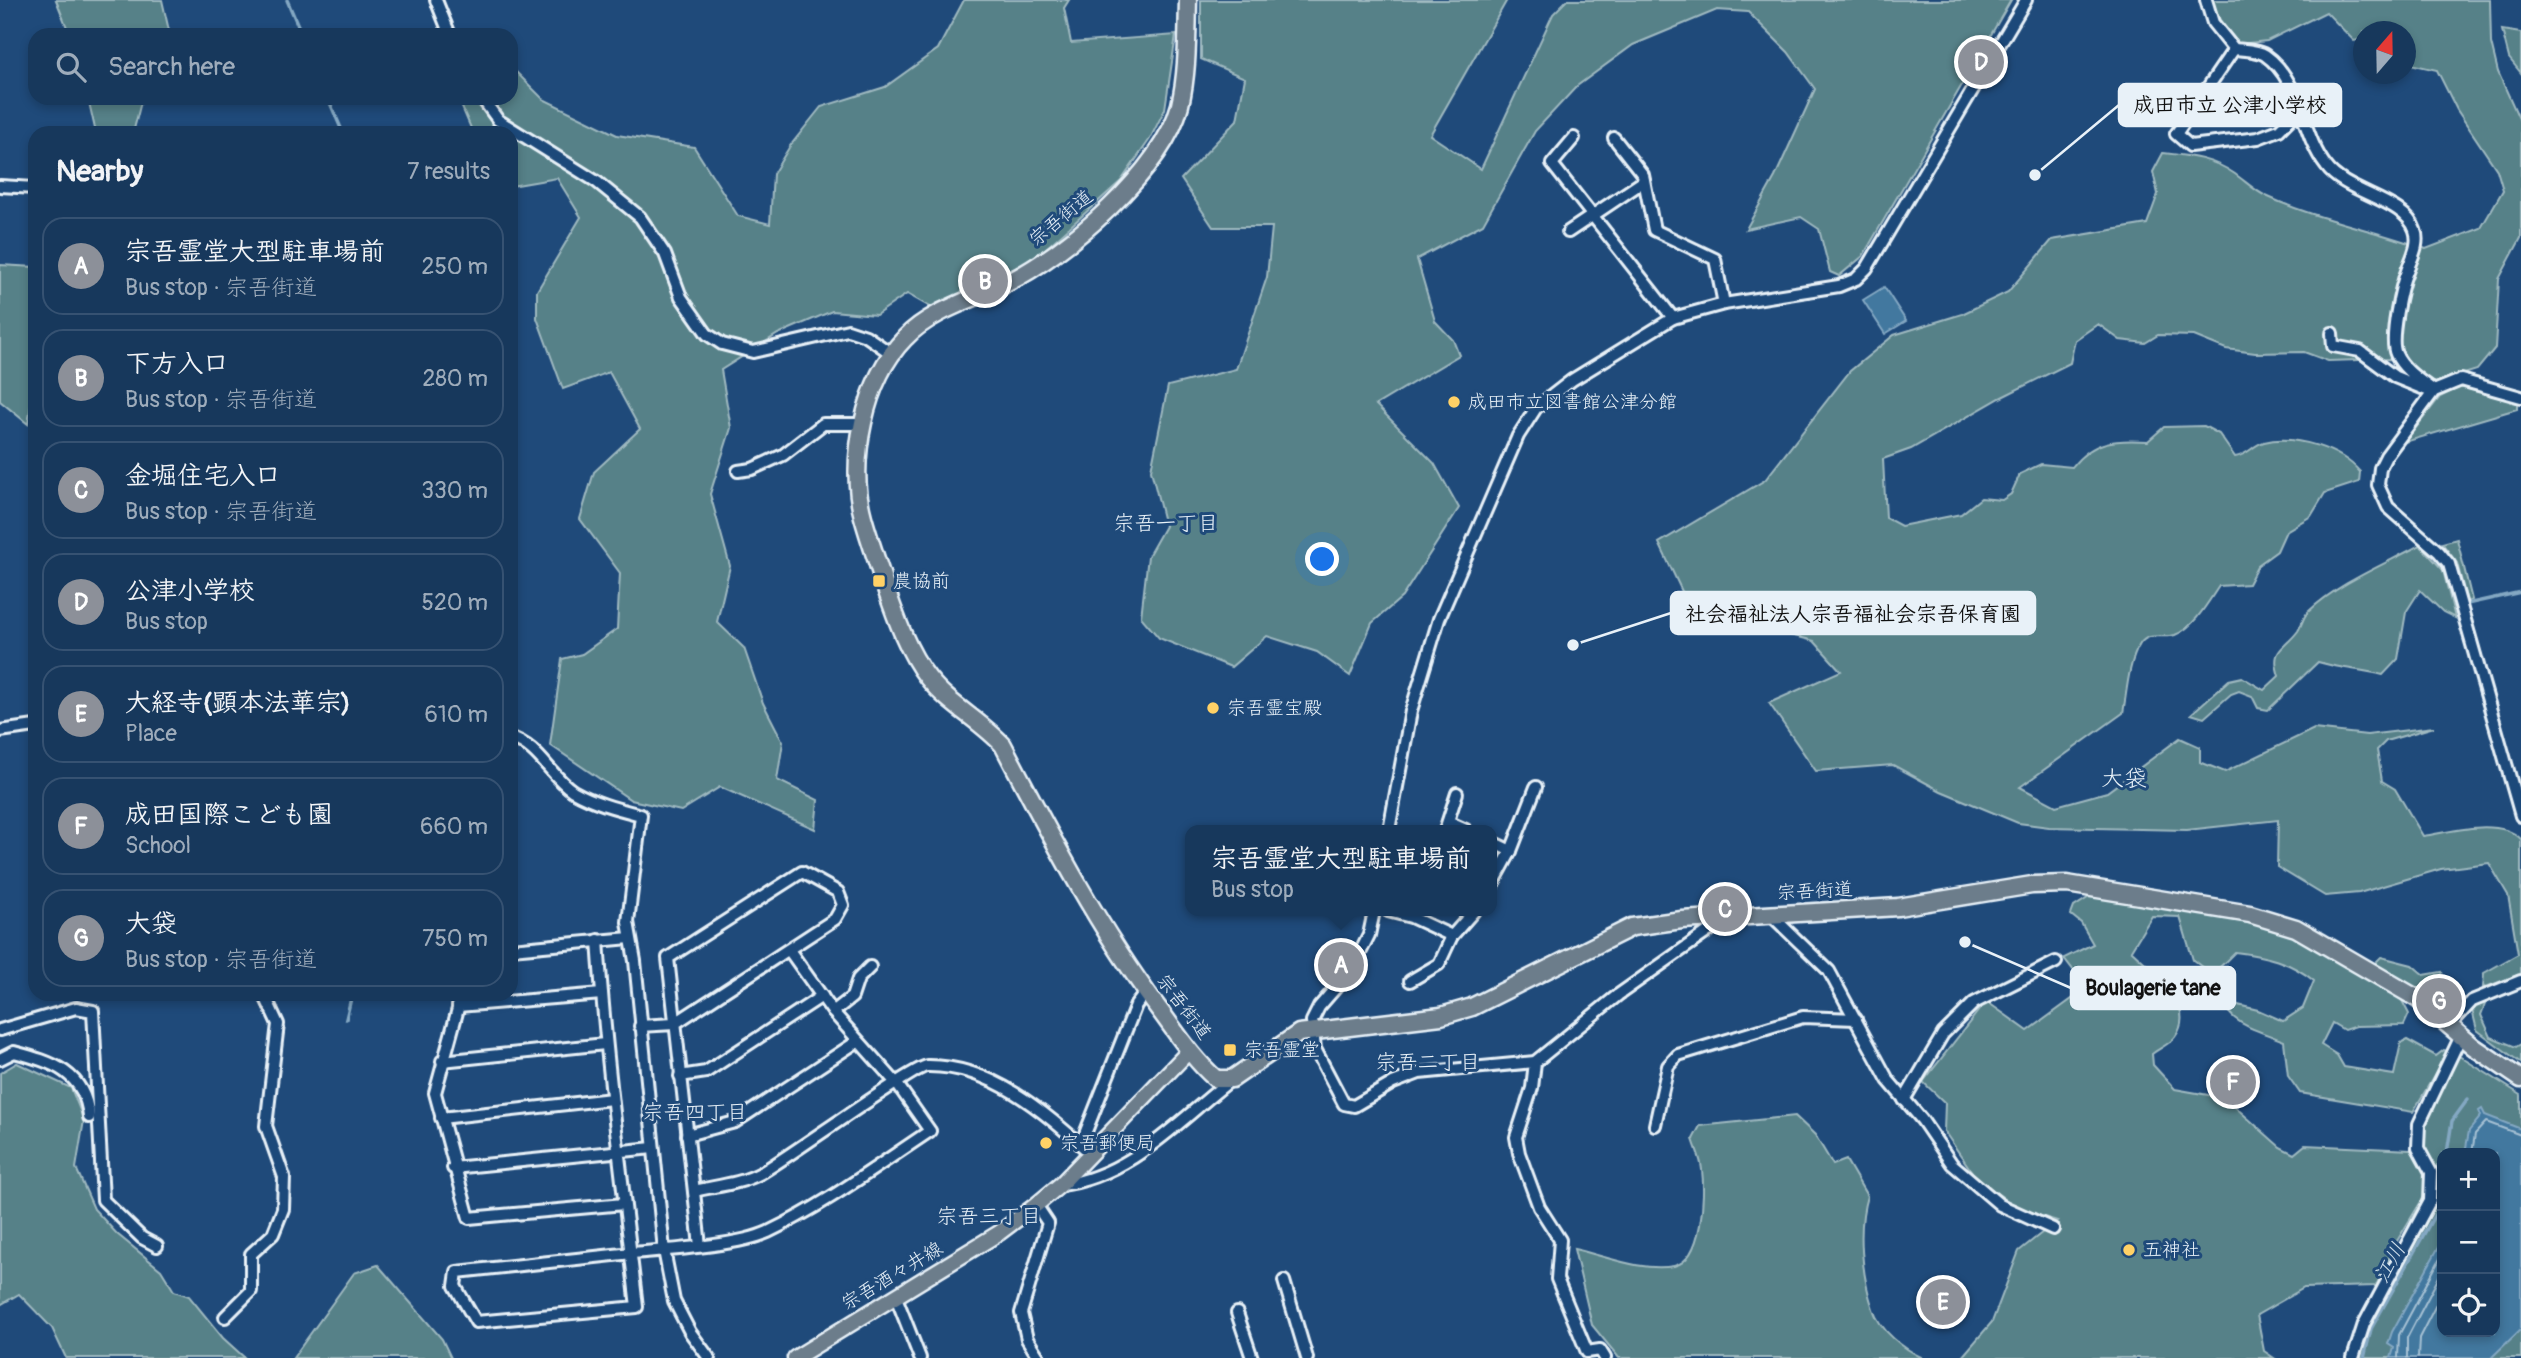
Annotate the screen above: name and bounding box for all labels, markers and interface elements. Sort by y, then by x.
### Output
north arrow [2353,21,2416,84]
search box [28,28,518,105]
pin: D [1958,36,2004,88]
icon: search [52,48,90,86]
text: Search here [108,51,235,83]
callout: 成田市立 公津小学校 [2119,84,2341,126]
text: 成田市立 公津小学校 [2133,92,2327,119]
text: Nearby [56,153,143,190]
text: 7 results [407,157,490,186]
street label: 宗吾街道 [1024,184,1098,252]
text: 宗吾霊堂大型駐車場前 [125,236,385,268]
text: A [74,252,88,281]
text: 250 m [422,252,488,281]
pin: B [962,255,1008,307]
text: Bus stop · 宗吾街道 [125,273,317,302]
text: 下方入口 [125,348,229,380]
text: B [74,364,88,393]
text: 280 m [422,364,488,393]
text: Bus stop · 宗吾街道 [125,385,317,414]
place label: 成田市立図書館公津分館 [1468,390,1677,414]
marker: 成田市立図書館公津分館 [1446,394,1462,410]
text: 金堀住宅入口 [125,460,281,492]
text: C [74,476,88,505]
text: 330 m [421,476,488,505]
text: Bus stop · 宗吾街道 [125,497,317,526]
district label: 宗吾一丁目 [1114,510,1219,537]
your location [1305,542,1339,576]
place label: 農協前 [893,569,950,593]
marker: 農協前 [871,573,887,589]
text: 公津小学校 [125,575,255,607]
text: D [74,588,88,617]
text: 520 m [422,588,488,617]
callout: 社会福祉法人宗吾福祉会宗吾保育園 [1671,592,2035,634]
text: 社会福祉法人宗吾福祉会宗吾保育園 [1685,601,2021,628]
text: Bus stop [125,607,208,636]
text: 大経寺(顕本法華宗) [125,687,350,719]
place label: 宗吾霊宝殿 [1227,696,1322,720]
text: E [75,700,87,729]
text: 610 m [424,700,488,729]
marker: 宗吾霊宝殿 [1205,700,1221,716]
text: Place [125,719,177,748]
district label: 大袋 [2101,764,2147,793]
text: 成田国際こども園 [125,799,333,831]
text: F [74,812,88,841]
text: 660 m [420,812,488,841]
popup [1185,825,1497,916]
text: School [125,831,191,860]
text: 宗吾霊堂大型駐車場前 [1211,843,1471,875]
text: Bus stop [1211,875,1294,904]
street label: 宗吾街道 [1776,877,1854,905]
pin: C [1702,883,1748,935]
text: 大袋 [125,908,177,940]
text: G [73,924,89,953]
text: 750 m [422,924,488,953]
pin: A [1318,939,1364,991]
text: Bus stop · 宗吾街道 [125,945,317,974]
callout: Boulagerie tane [2071,967,2235,1009]
street label: 宗吾街道 [1152,969,1216,1045]
text: Boulagerie tane [2085,975,2221,1002]
pin: G [2416,975,2462,1027]
place label: 宗吾霊堂 [1244,1038,1320,1062]
marker: 宗吾霊堂 [1222,1042,1238,1058]
district label: 宗吾二丁目 [1376,1049,1481,1076]
pin: F [2210,1056,2256,1108]
district label: 宗吾四丁目 [643,1099,748,1126]
place label: 宗吾郵便局 [1060,1131,1155,1155]
marker: 宗吾郵便局 [1038,1135,1054,1151]
map controls [2437,1148,2500,1337]
button: + [2437,1148,2500,1211]
district label: 宗吾三丁目 [937,1203,1042,1230]
button: − [2437,1211,2500,1274]
street label: 宗吾酒々井線 [837,1236,947,1316]
place label: 五神社 [2143,1238,2200,1262]
water label: 江川 [2368,1238,2412,1288]
marker: 五神社 [2121,1242,2137,1258]
button: locate [2437,1274,2500,1337]
pin: E [1920,1276,1966,1328]

